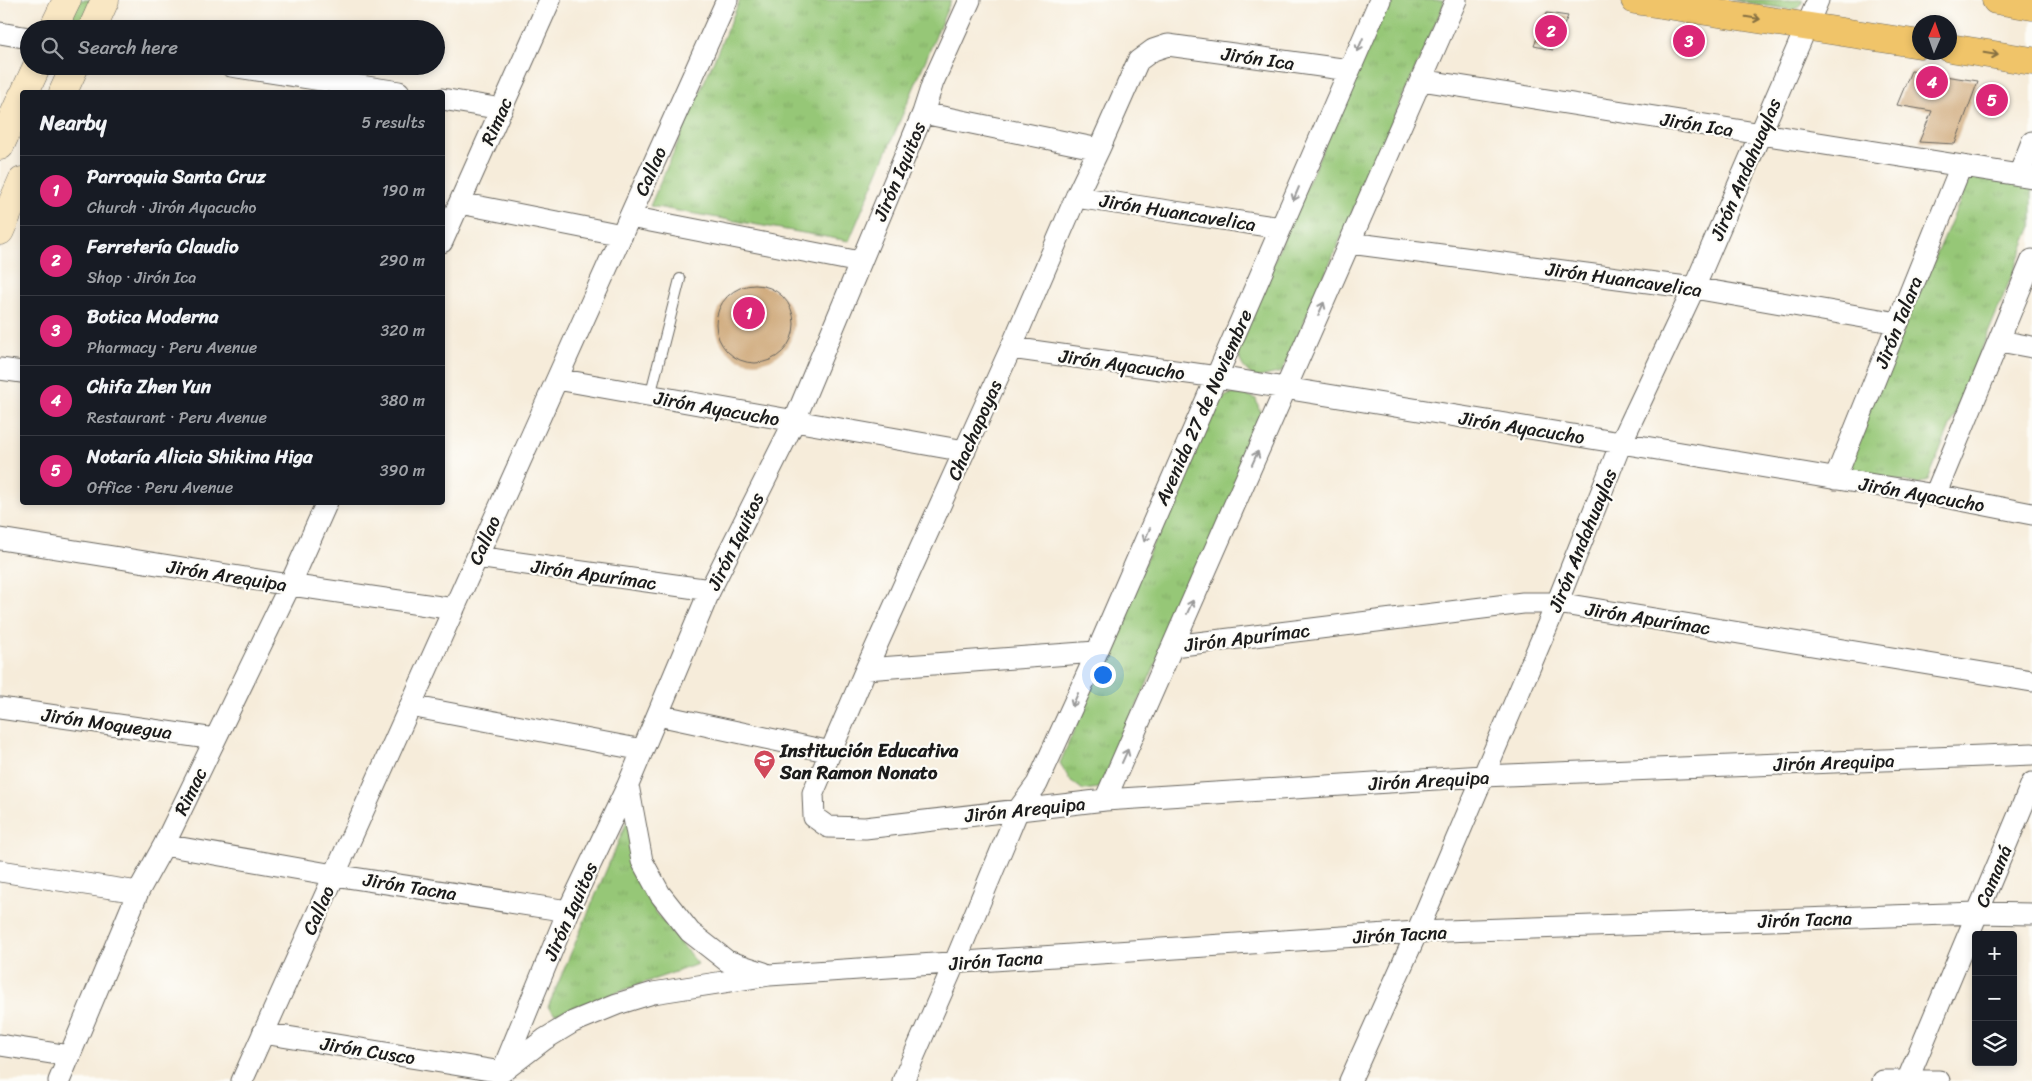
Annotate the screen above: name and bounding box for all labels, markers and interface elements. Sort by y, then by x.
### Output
pin: 2 [1535,12,1567,50]
one-way arrow [1744,13,1760,23]
north arrow [1912,15,1957,60]
search box [20,20,445,75]
pin: 3 [1673,22,1705,60]
text: Search here [78,31,178,64]
icon: search [38,34,66,62]
street label: Jirón Ica [1218,37,1297,80]
one-way arrow [1355,37,1365,52]
one-way arrow [1982,50,1998,60]
pin: 4 [1916,63,1948,101]
pin: 5 [1976,81,2008,119]
street label: Rimac [471,91,522,151]
street label: Jirón Andahuaylas [1700,92,1790,247]
street label: Jirón Ica [1657,102,1736,147]
text: Nearby [40,104,106,142]
text: 5 results [361,108,425,137]
street label: Jirón Iquitos [863,116,935,227]
street label: Callao [625,141,676,201]
text: Parroquia Santa Cruz [87,160,266,193]
text: 1 [53,176,59,205]
text: 190 m [382,176,425,205]
street label: Jirón Huancavelica [1097,184,1259,241]
one-way arrow [1290,186,1300,201]
text: Church · Jirón Ayacucho [87,193,256,222]
text: Ferretería Claudio [87,230,239,263]
text: 2 [51,246,61,275]
text: 290 m [379,246,425,275]
street label: Jirón Huancavelica [1543,252,1705,307]
text: Shop · Jirón Ica [87,263,196,292]
street label: Jirón Talara [1865,271,1932,374]
pin: 1 [733,294,765,332]
text: Botica Moderna [87,300,219,333]
one-way arrow [1316,302,1326,317]
street label: Avenida 27 de Noviembre [1145,304,1262,512]
text: 3 [52,316,60,345]
text: 320 m [380,316,425,345]
text: Pharmacy · Peru Avenue [87,333,257,362]
street label: Jirón Ayacucho [1056,339,1187,390]
text: Chifa Zhen Yun [87,370,211,403]
street label: Chachapoyas [938,374,1011,486]
street label: Jirón Ayacucho [651,381,782,436]
text: 4 [51,386,61,415]
text: 380 m [380,386,425,415]
street label: Jirón Ayacucho [1456,401,1587,454]
text: Restaurant · Peru Avenue [87,403,267,432]
text: Notaría Alicia Shikina Higa [87,440,313,473]
one-way arrow [1251,451,1261,466]
text: 5 [51,456,61,485]
text: 390 m [380,456,425,485]
street label: Jirón Andahuaylas [1538,463,1626,618]
street label: Jirón Ayacucho [1856,467,1987,522]
text: Office · Peru Avenue [87,473,233,502]
street label: Jirón Iquitos [697,486,774,597]
street label: Callao [459,510,510,570]
one-way arrow [1142,527,1152,542]
street label: Jirón Apurímac [528,549,659,600]
street label: Jirón Arequipa [164,550,290,601]
street label: Jirón Apurímac [1582,592,1713,645]
one-way arrow [1186,600,1196,615]
street label: Jirón Apurímac [1181,613,1312,662]
your location [1090,662,1116,688]
one-way arrow [1070,692,1080,707]
street label: Jirón Moquegua [39,698,175,749]
place label: Institución Educativa San Ramon Nonato [779,734,959,789]
street label: Jirón Arequipa [1772,744,1896,781]
school or university icon: Institución Educativa San Ramon Nonato [752,749,776,780]
one-way arrow [1120,749,1130,764]
street label: Rimac [165,761,216,821]
street label: Jirón Arequipa [1367,761,1491,800]
street label: Jirón Arequipa [962,787,1087,832]
street label: Camaná [1966,839,2022,913]
street label: Jirón Iquitos [534,856,607,967]
street label: Jirón Tacna [360,863,459,910]
street label: Callao [293,880,344,940]
street label: Jirón Tacna [1756,901,1853,938]
street label: Jirón Tacna [1351,916,1448,953]
map controls [1972,931,2017,1066]
button: + [1972,931,2017,976]
street label: Jirón Tacna [947,941,1045,980]
button: − [1972,976,2017,1021]
button: layers [1972,1021,2017,1066]
street label: Jirón Cusco [317,1027,418,1074]

